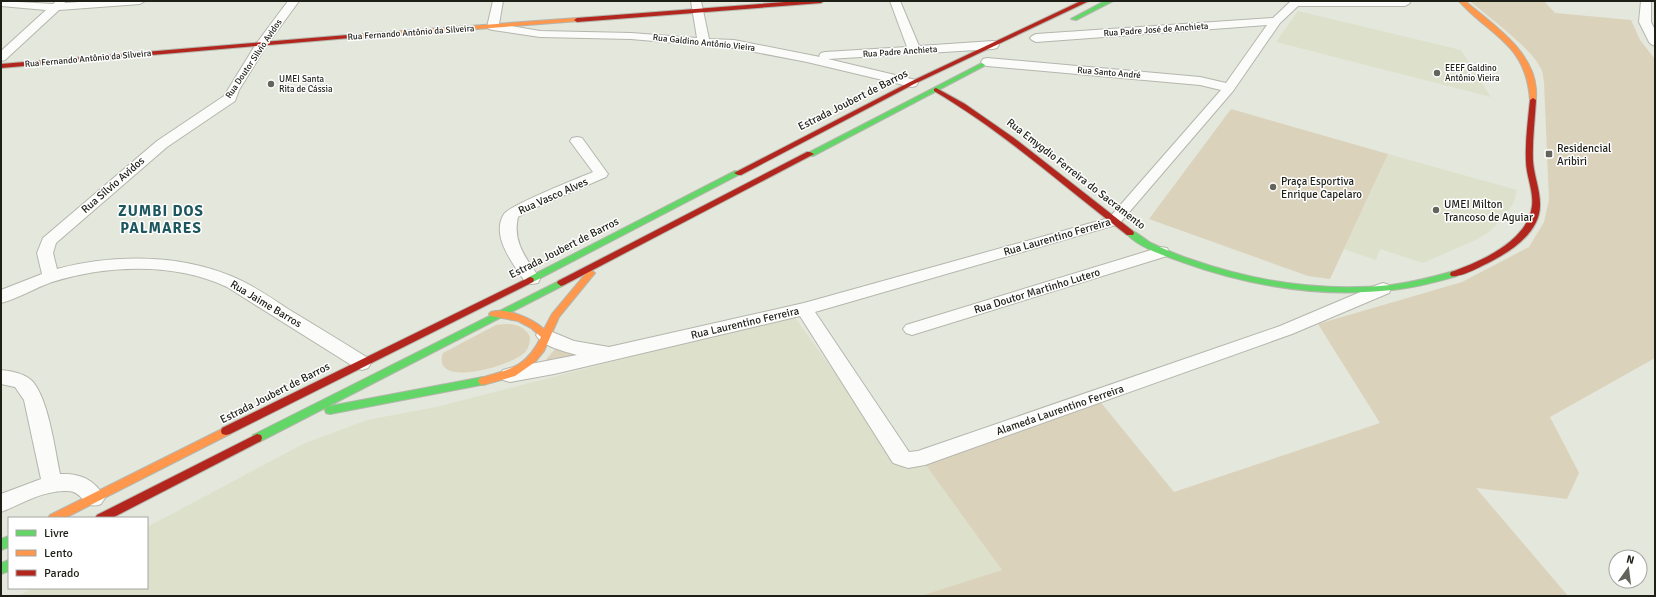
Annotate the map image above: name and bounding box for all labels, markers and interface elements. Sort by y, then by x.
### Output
street label: Rua Doutor Silvio Avidos [223,17,285,101]
street label: Rua Padre José de Anchieta [1103,21,1209,39]
street label: Rua Fernando Antônio da Silveira [347,23,475,43]
street label: Rua Galdino Antônio Vieira [652,32,756,54]
street label: Rua Padre Anchieta [862,44,938,60]
street label: Rua Fernando Antônio da Silveira [24,48,152,70]
place label: EEEF Galdino Antônio Vieira [1445,63,1500,84]
street label: Rua Santo André [1077,65,1142,81]
street label: Estrada Joubert de Barros [796,67,910,133]
marker: EEEF Galdino Antônio Vieira [1432,68,1442,78]
place label: UMEI Santa Rita de Cássia [279,74,333,95]
marker: UMEI Santa Rita de Cássia [266,79,276,89]
street label: Rua Emygdio Ferreira do Sacramento [1004,116,1148,232]
place label: Residencial Aribiri [1557,142,1611,168]
marker: Residencial Aribiri [1544,149,1554,159]
street label: Rua Sílvio Avidos [79,154,147,216]
street label: Rua Vasco Alves [516,175,590,217]
place label: Praça Esportiva Enrique Capelaro [1281,175,1362,201]
marker: Praça Esportiva Enrique Capelaro [1268,182,1278,192]
place label: UMEI Milton Trancoso de Aguiar [1444,198,1533,224]
district label: ZUMBI DOS PALMARES [118,202,204,237]
marker: UMEI Milton Trancoso de Aguiar [1431,205,1441,215]
street label: Estrada Joubert de Barros [507,215,621,281]
street label: Rua Laurentino Ferreira [1002,215,1112,259]
street label: Rua Doutor Martinho Lutero [972,266,1102,316]
street label: Rua Jaime Barros [228,278,304,331]
street label: Rua Laurentino Ferreira [690,304,801,342]
street label: Estrada Joubert de Barros [218,360,332,426]
street label: Alameda Laurentino Ferreira [995,382,1126,438]
legend [8,517,148,589]
text: Livre [44,526,69,541]
text: Lento [44,546,73,561]
north arrow [1608,549,1648,589]
text: N [1625,553,1636,567]
text: Parado [44,566,80,581]

